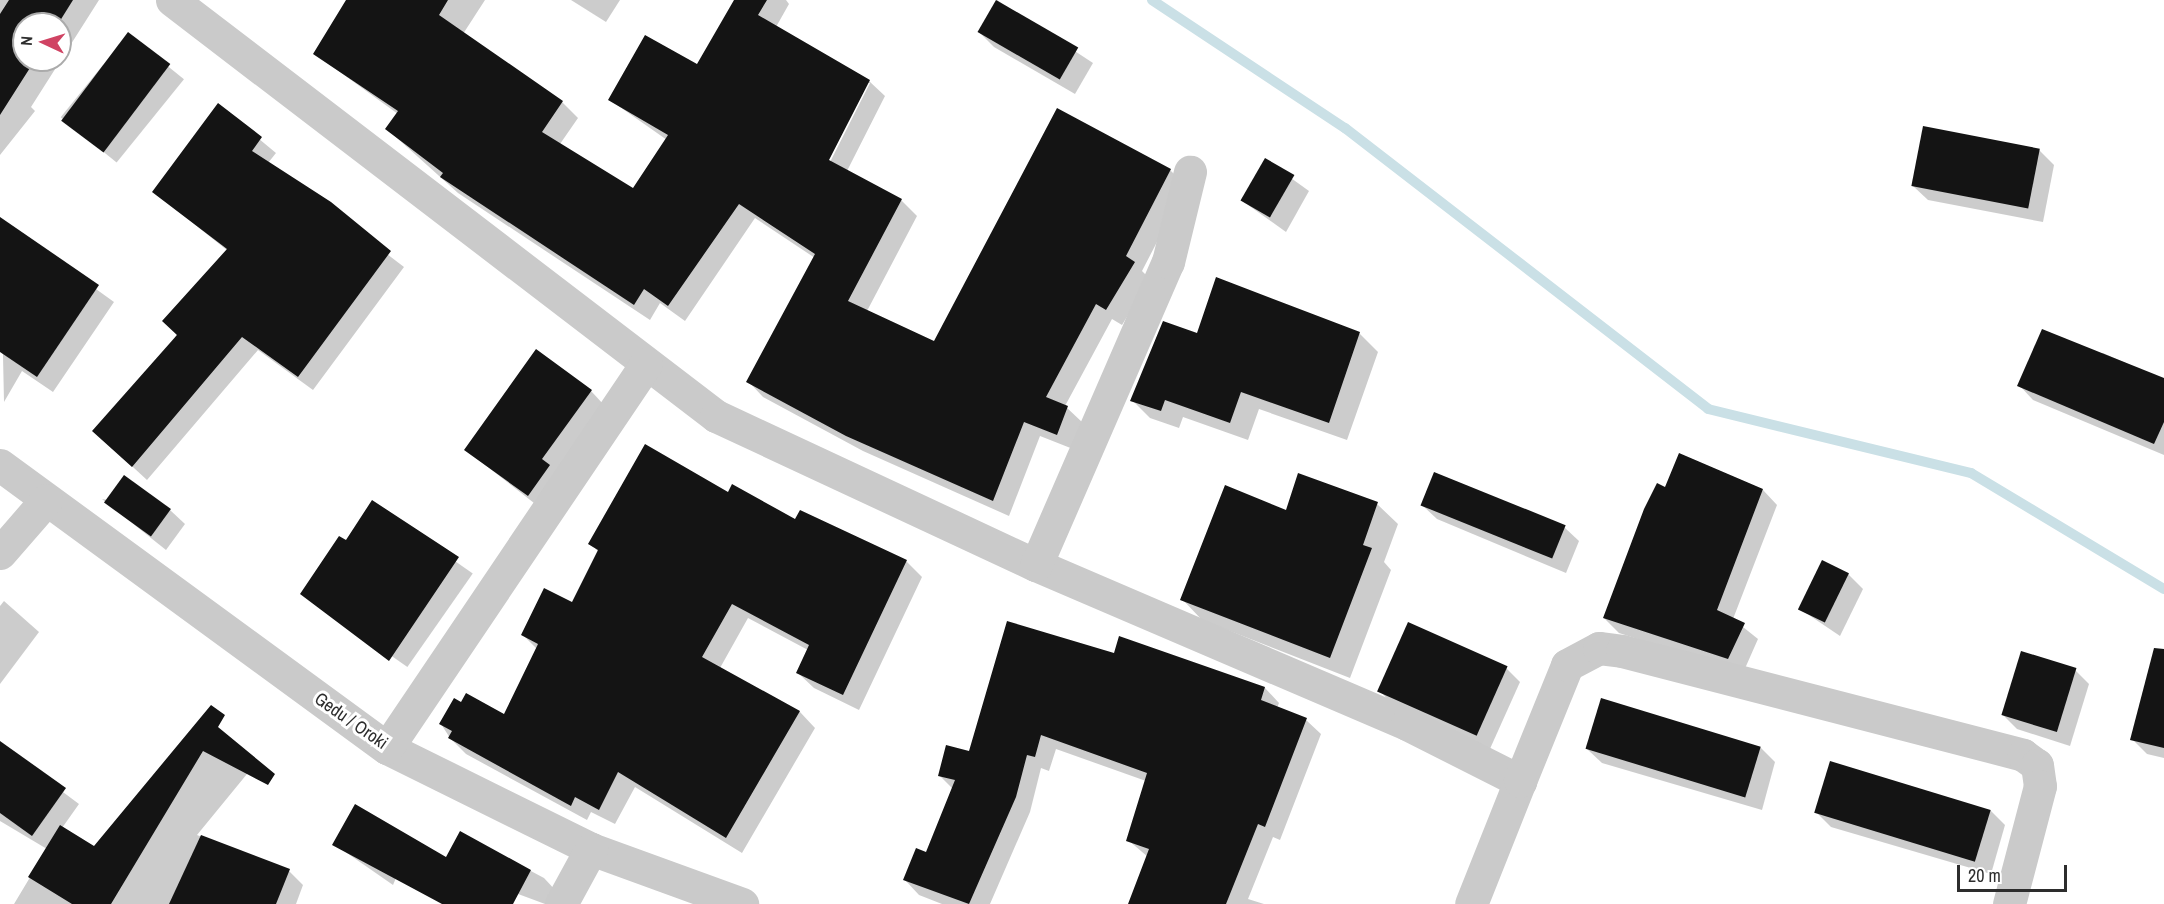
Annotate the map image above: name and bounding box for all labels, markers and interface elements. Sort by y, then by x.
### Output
north arrow [12,12,72,72]
text: N [15,35,37,46]
street label: Gedu / Oroki [310,688,392,754]
scale bar [1960,853,2070,891]
text: 20 m [1968,863,2001,888]

